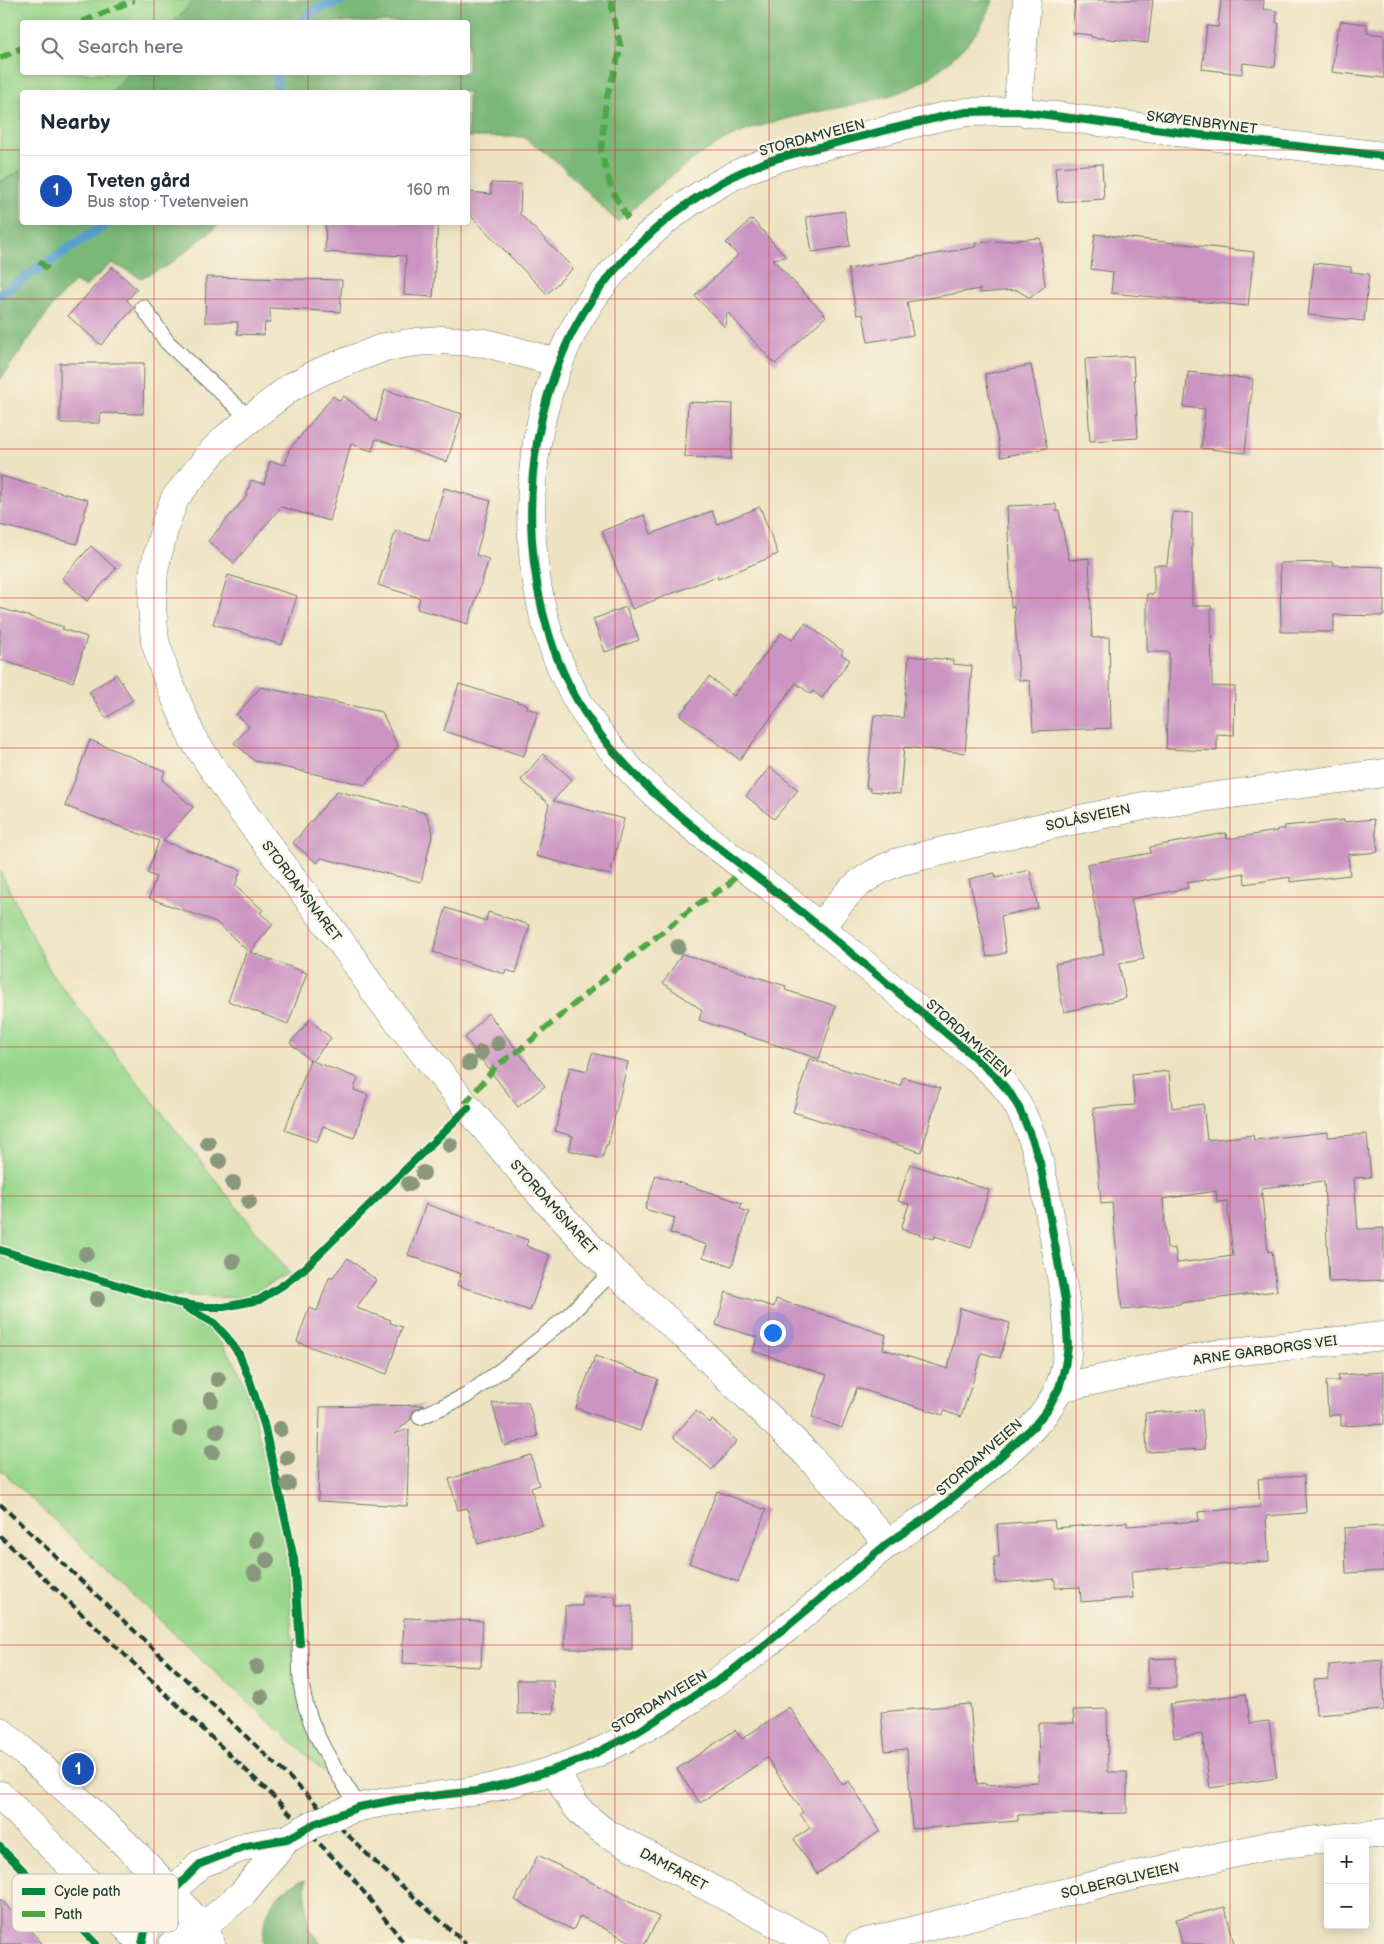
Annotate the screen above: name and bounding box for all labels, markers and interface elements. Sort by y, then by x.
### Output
search box [20,20,470,75]
icon: search [38,34,66,62]
text: Search here [78,36,183,59]
street label: SKØYENBRYNET [1146,107,1259,138]
text: Nearby [40,110,110,135]
street label: STORDAMVEIEN [757,115,867,160]
text: Tveten gård [87,170,190,193]
text: 1 [53,181,59,200]
text: 160 m [407,181,450,200]
text: Bus stop · Tvetenveien [87,193,249,212]
street label: SOLÅSVEIEN [1044,798,1132,835]
street label: STORDAMSNARET [258,837,345,946]
street label: STORDAMVEIEN [923,996,1015,1081]
street label: STORDAMSNARET [507,1156,601,1259]
your location [760,1320,786,1346]
street label: ARNE GARBORGS VEI [1192,1332,1338,1369]
street label: STORDAMVEIEN [933,1415,1026,1499]
street label: STORDAMVEIEN [608,1666,710,1737]
pin: 1 [62,1750,94,1788]
map controls [1324,1839,1369,1929]
button: + [1324,1839,1369,1884]
street label: DAMFARET [637,1845,711,1895]
street label: SOLBERGLIVEIEN [1059,1859,1181,1902]
legend [12,1874,178,1932]
text: Cycle path [54,1883,121,1900]
button: − [1324,1884,1369,1929]
text: Path [54,1906,82,1923]

